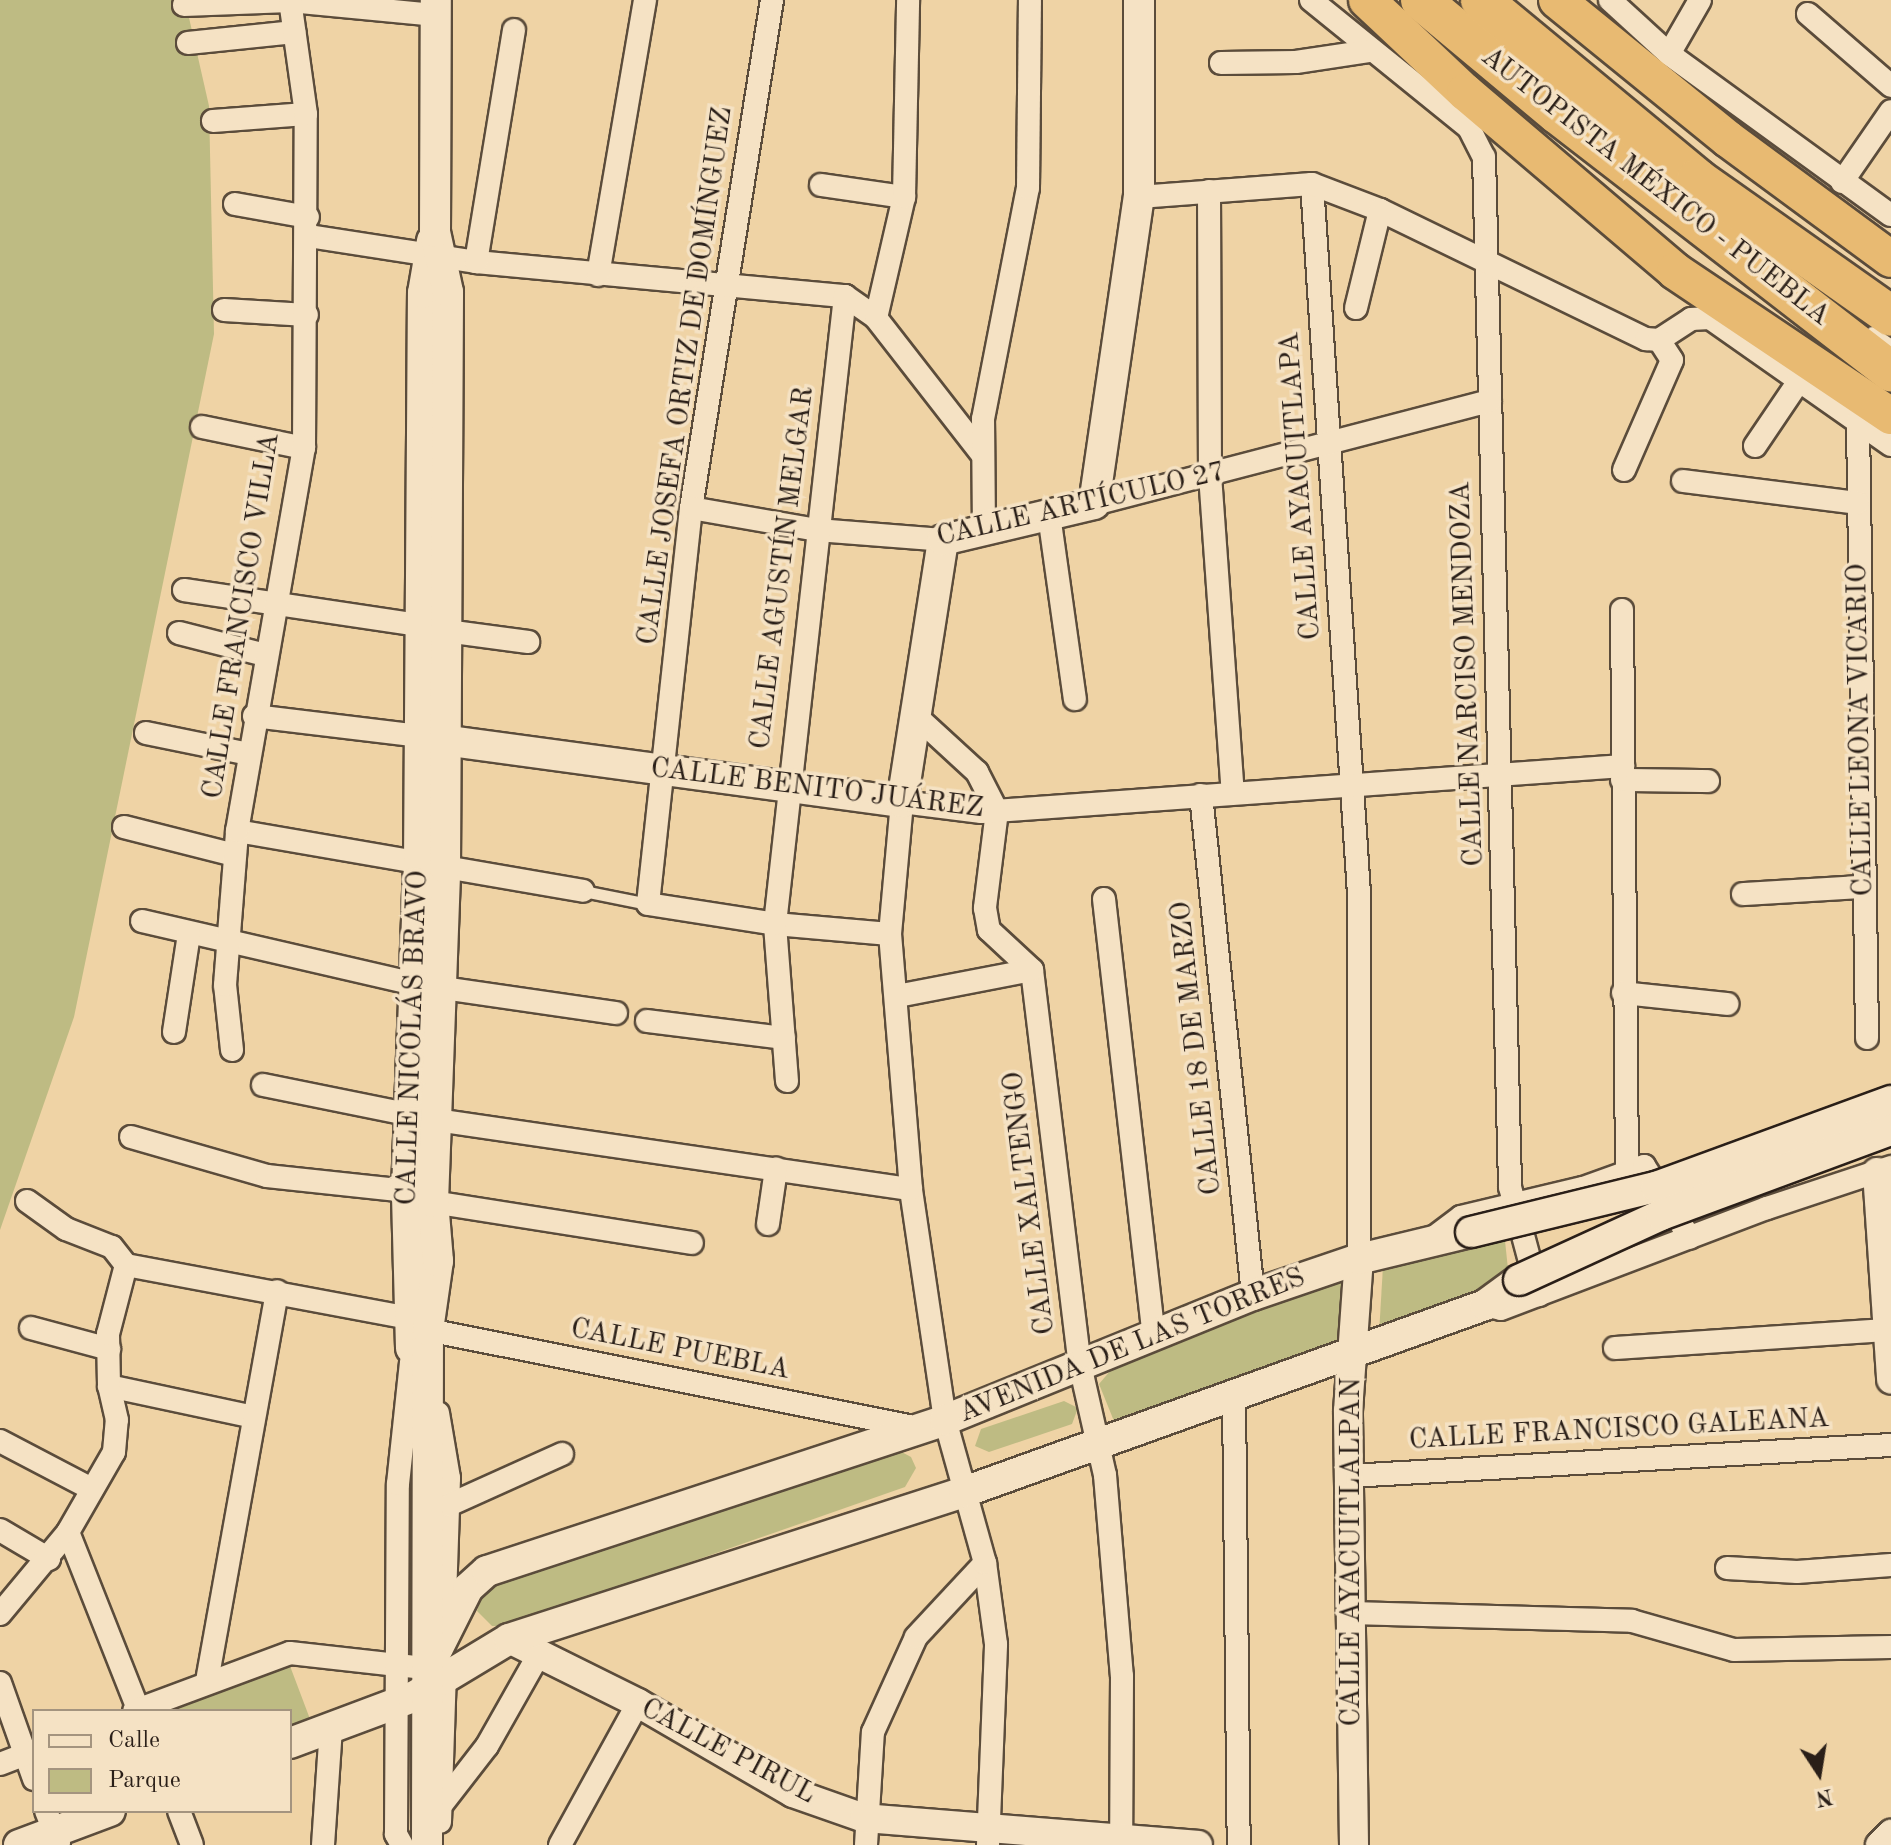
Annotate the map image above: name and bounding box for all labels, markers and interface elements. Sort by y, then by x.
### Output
street label: AUTOPISTA MÉXICO - PUEBLA [1474,40,1836,334]
street label: CALLE JOSEFA ORTIZ DE DOMÍNGUEZ [632,105,740,647]
street label: CALLE AYACUITLAPA [1273,331,1329,641]
street label: CALLE AGUSTÍN MELGAR [744,385,822,751]
street label: CALLE FRANCISCO VILLA [196,431,288,801]
street label: CALLE ARTÍCULO 27 [933,455,1229,555]
street label: CALLE NARCISO MENDOZA [1444,481,1492,867]
street label: CALLE LEONA VICARIO [1841,563,1881,897]
street label: CALLE BENITO JUÁREZ [649,752,985,826]
street label: CALLE NICOLÁS BRAVO [390,870,436,1206]
street label: CALLE 18 DE MARZO [1165,899,1229,1197]
street label: CALLE XALTENGO [997,1069,1063,1337]
street label: AVENIDA DE LAS TORRES [954,1261,1310,1431]
street label: CALLE PUEBLA [568,1312,792,1388]
street label: CALLE AYACUITLALPAN [1335,1377,1369,1727]
street label: CALLE FRANCISCO GALEANA [1408,1402,1830,1458]
street label: CALLE PIRUL [635,1692,821,1812]
legend [32,1709,292,1813]
text: Calle [108,1729,160,1753]
north arrow [1779,1733,1859,1813]
text: Parque [108,1769,181,1793]
text: N [1813,1784,1834,1809]

